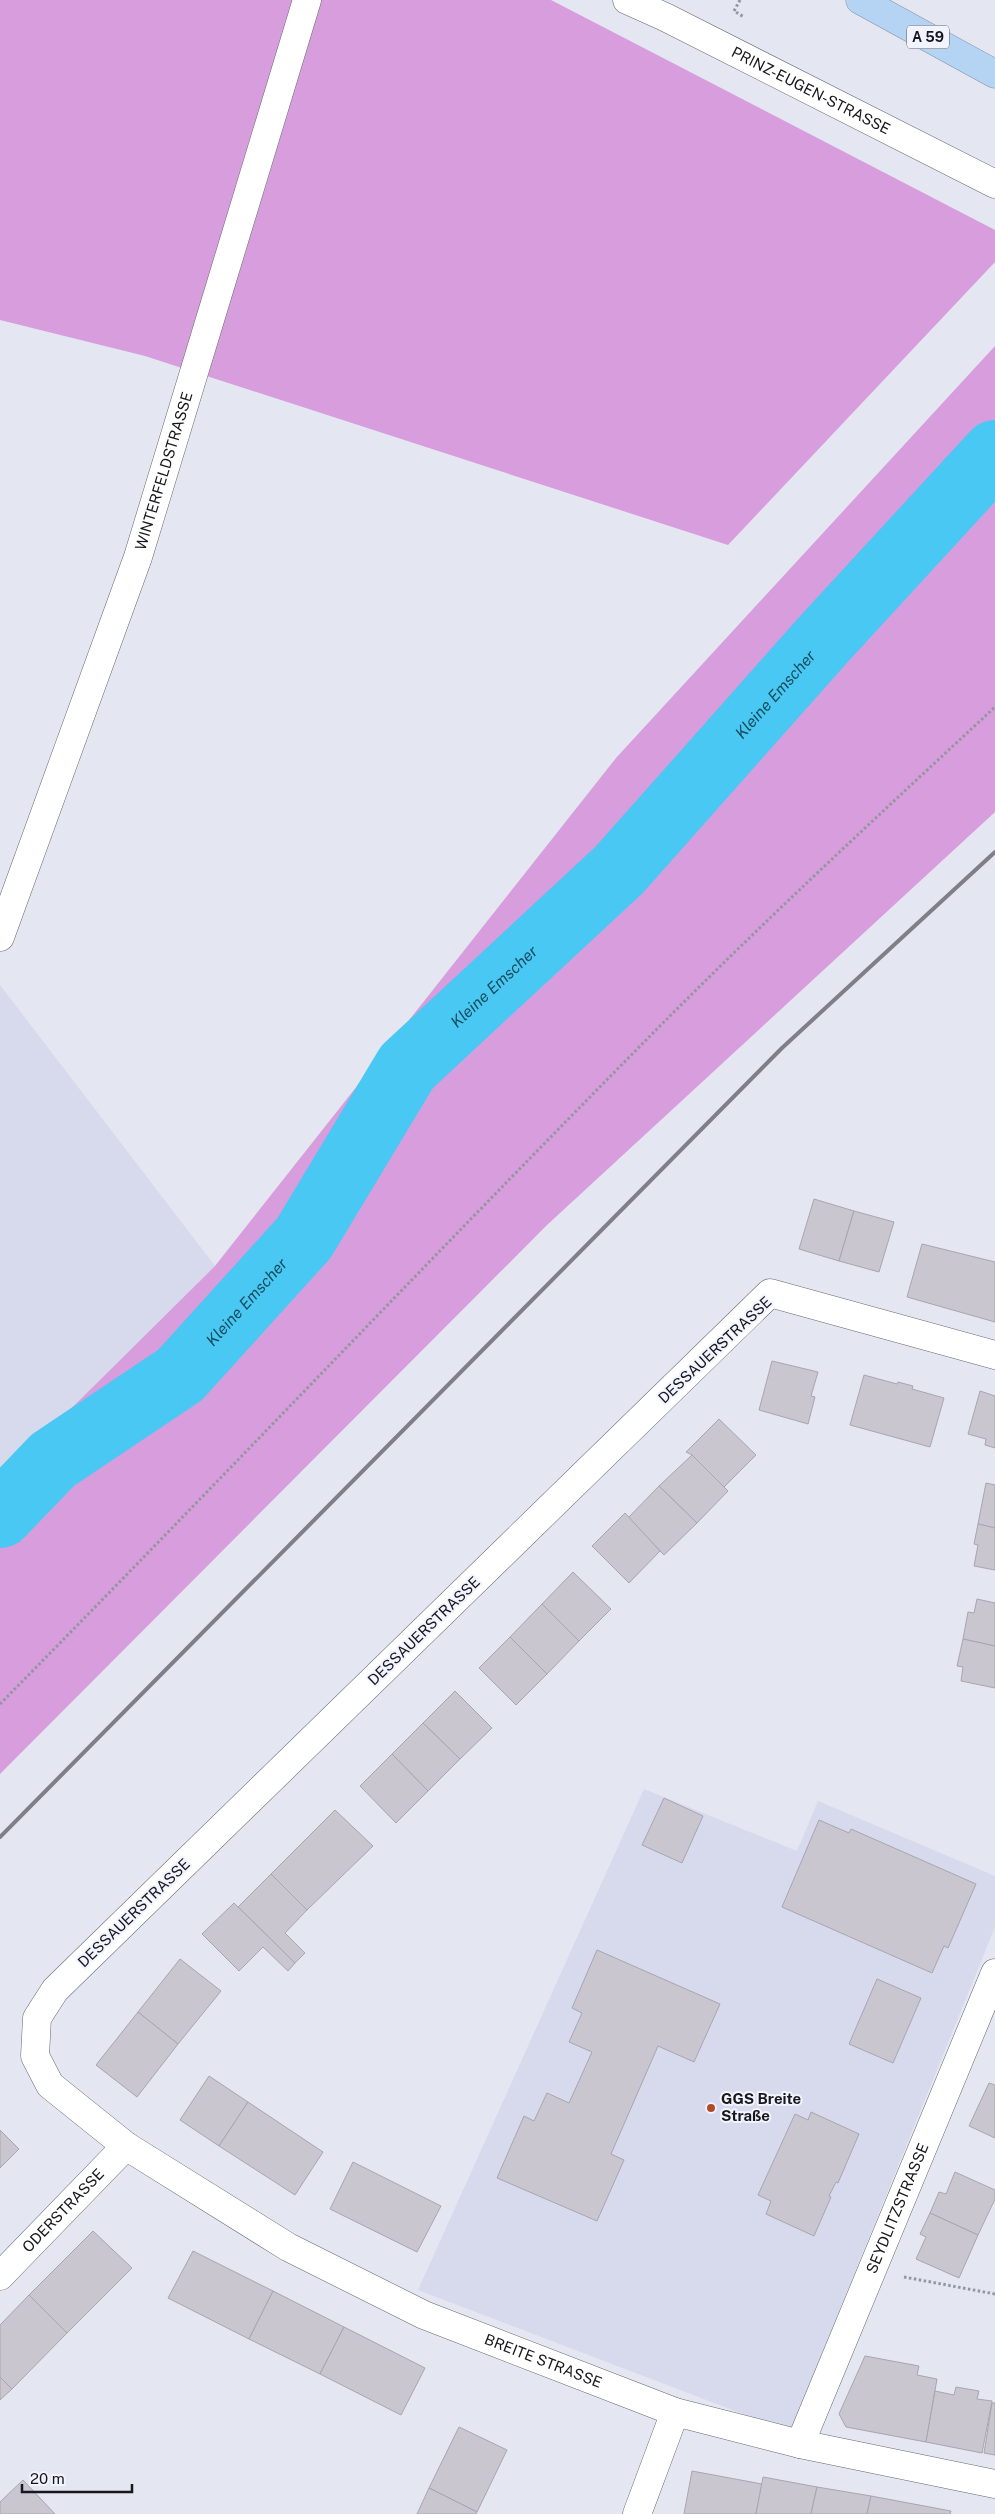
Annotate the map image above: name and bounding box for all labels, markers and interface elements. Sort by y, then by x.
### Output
road number: A 59 [907,26,949,48]
street label: PRINZ-EUGEN-STRASSE [729,43,893,138]
street label: WINTERFELDSTRASSE [132,390,196,552]
water label: Kleine Emscher [731,646,820,743]
water label: Kleine Emscher [447,941,542,1032]
water label: Kleine Emscher [202,1254,292,1350]
street label: DESSAUERSTRASSE [655,1293,775,1406]
street label: DESSAUERSTRASSE [364,1573,483,1688]
street label: DESSAUERSTRASSE [74,1855,193,1970]
place label: GGS Breite Straße [721,2090,801,2124]
marker: GGS Breite Straße [705,2102,717,2114]
street label: SEYDLITZSTRASSE [863,2141,932,2276]
street label: ODERSTRASSE [19,2165,107,2256]
street label: BREITE STRASSE [482,2330,605,2391]
scale bar [22,2462,132,2494]
text: 20 m [30,2470,65,2487]

